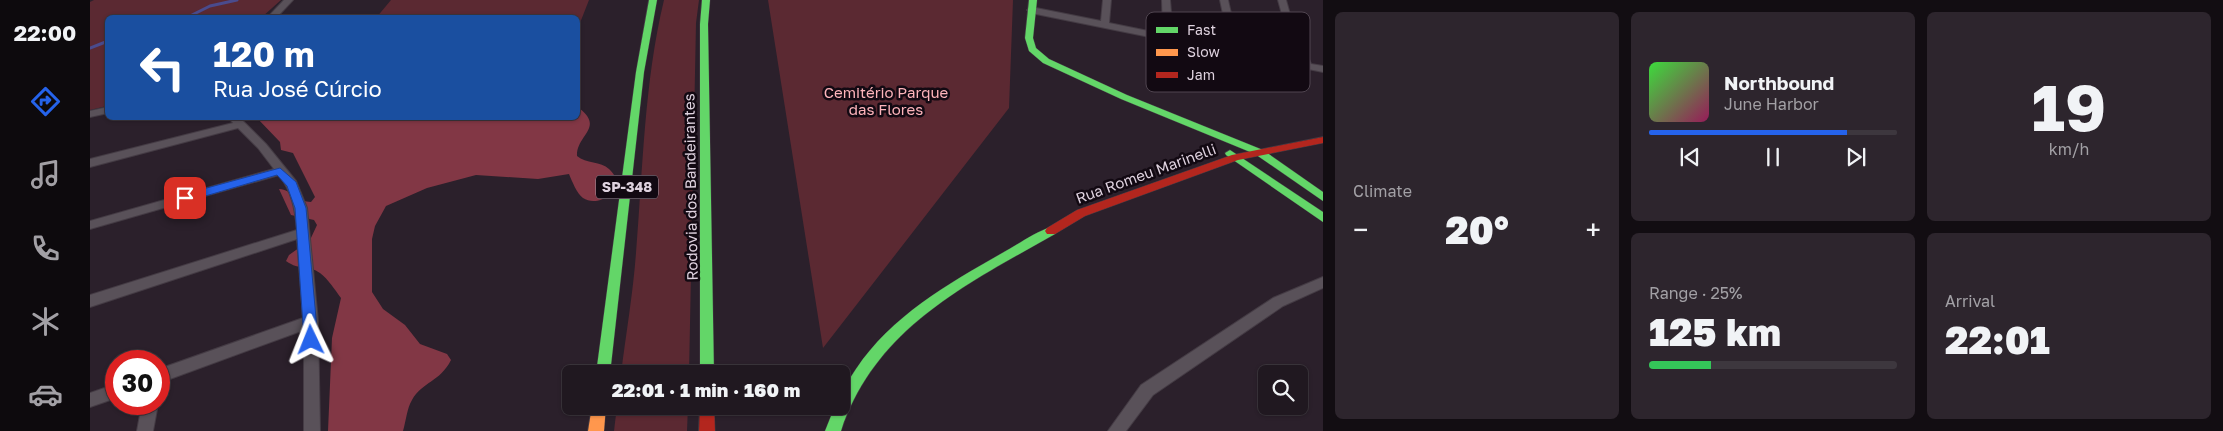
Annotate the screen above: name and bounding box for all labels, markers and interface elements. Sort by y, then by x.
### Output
legend [1146,12,1310,92]
text: 22:00 [14,19,76,46]
text: Fast [1187,21,1216,38]
text: 120 m [213,33,315,75]
icon: left [130,35,195,100]
text: Slow [1187,43,1220,60]
text: Jam [1187,66,1215,83]
text: 19 [2032,67,2106,145]
text: Northbound [1724,71,1834,94]
text: Rua José Cúrcio [213,75,382,102]
park label: Cemitério Parque das Flores [824,83,948,118]
icon: directions [28,84,63,119]
street label: Rodovia dos Bandeirantes [679,93,701,281]
text: June Harbor [1724,94,1819,114]
street label: Rua Romeu Marinelli [1073,139,1218,207]
text: km/h [2049,139,2089,159]
icon: previous [1676,143,1704,171]
icon: pause [1759,143,1787,171]
icon: next [1842,143,1870,171]
icon: music [28,157,63,192]
road number: SP-348 [596,176,658,198]
pin [164,177,206,219]
text: Climate [1353,181,1412,201]
icon: arrive [171,184,199,212]
text: 20° [1445,207,1509,252]
text: − [1353,213,1368,246]
text: + [1586,213,1601,246]
icon: phone [28,231,63,266]
text: Range · 25% [1649,283,1743,303]
text: Arrival [1945,291,1995,311]
icon: climate [28,304,63,339]
text: 125 km [1649,309,1781,354]
position arrow [284,313,336,365]
text: 22:01 [1945,317,2050,362]
speed limit sign: 30 [105,350,170,415]
map controls [1258,365,1308,415]
button: search [1258,365,1308,415]
icon: car [28,377,63,412]
text: 22:01 · 1 min · 160 m [612,378,800,401]

